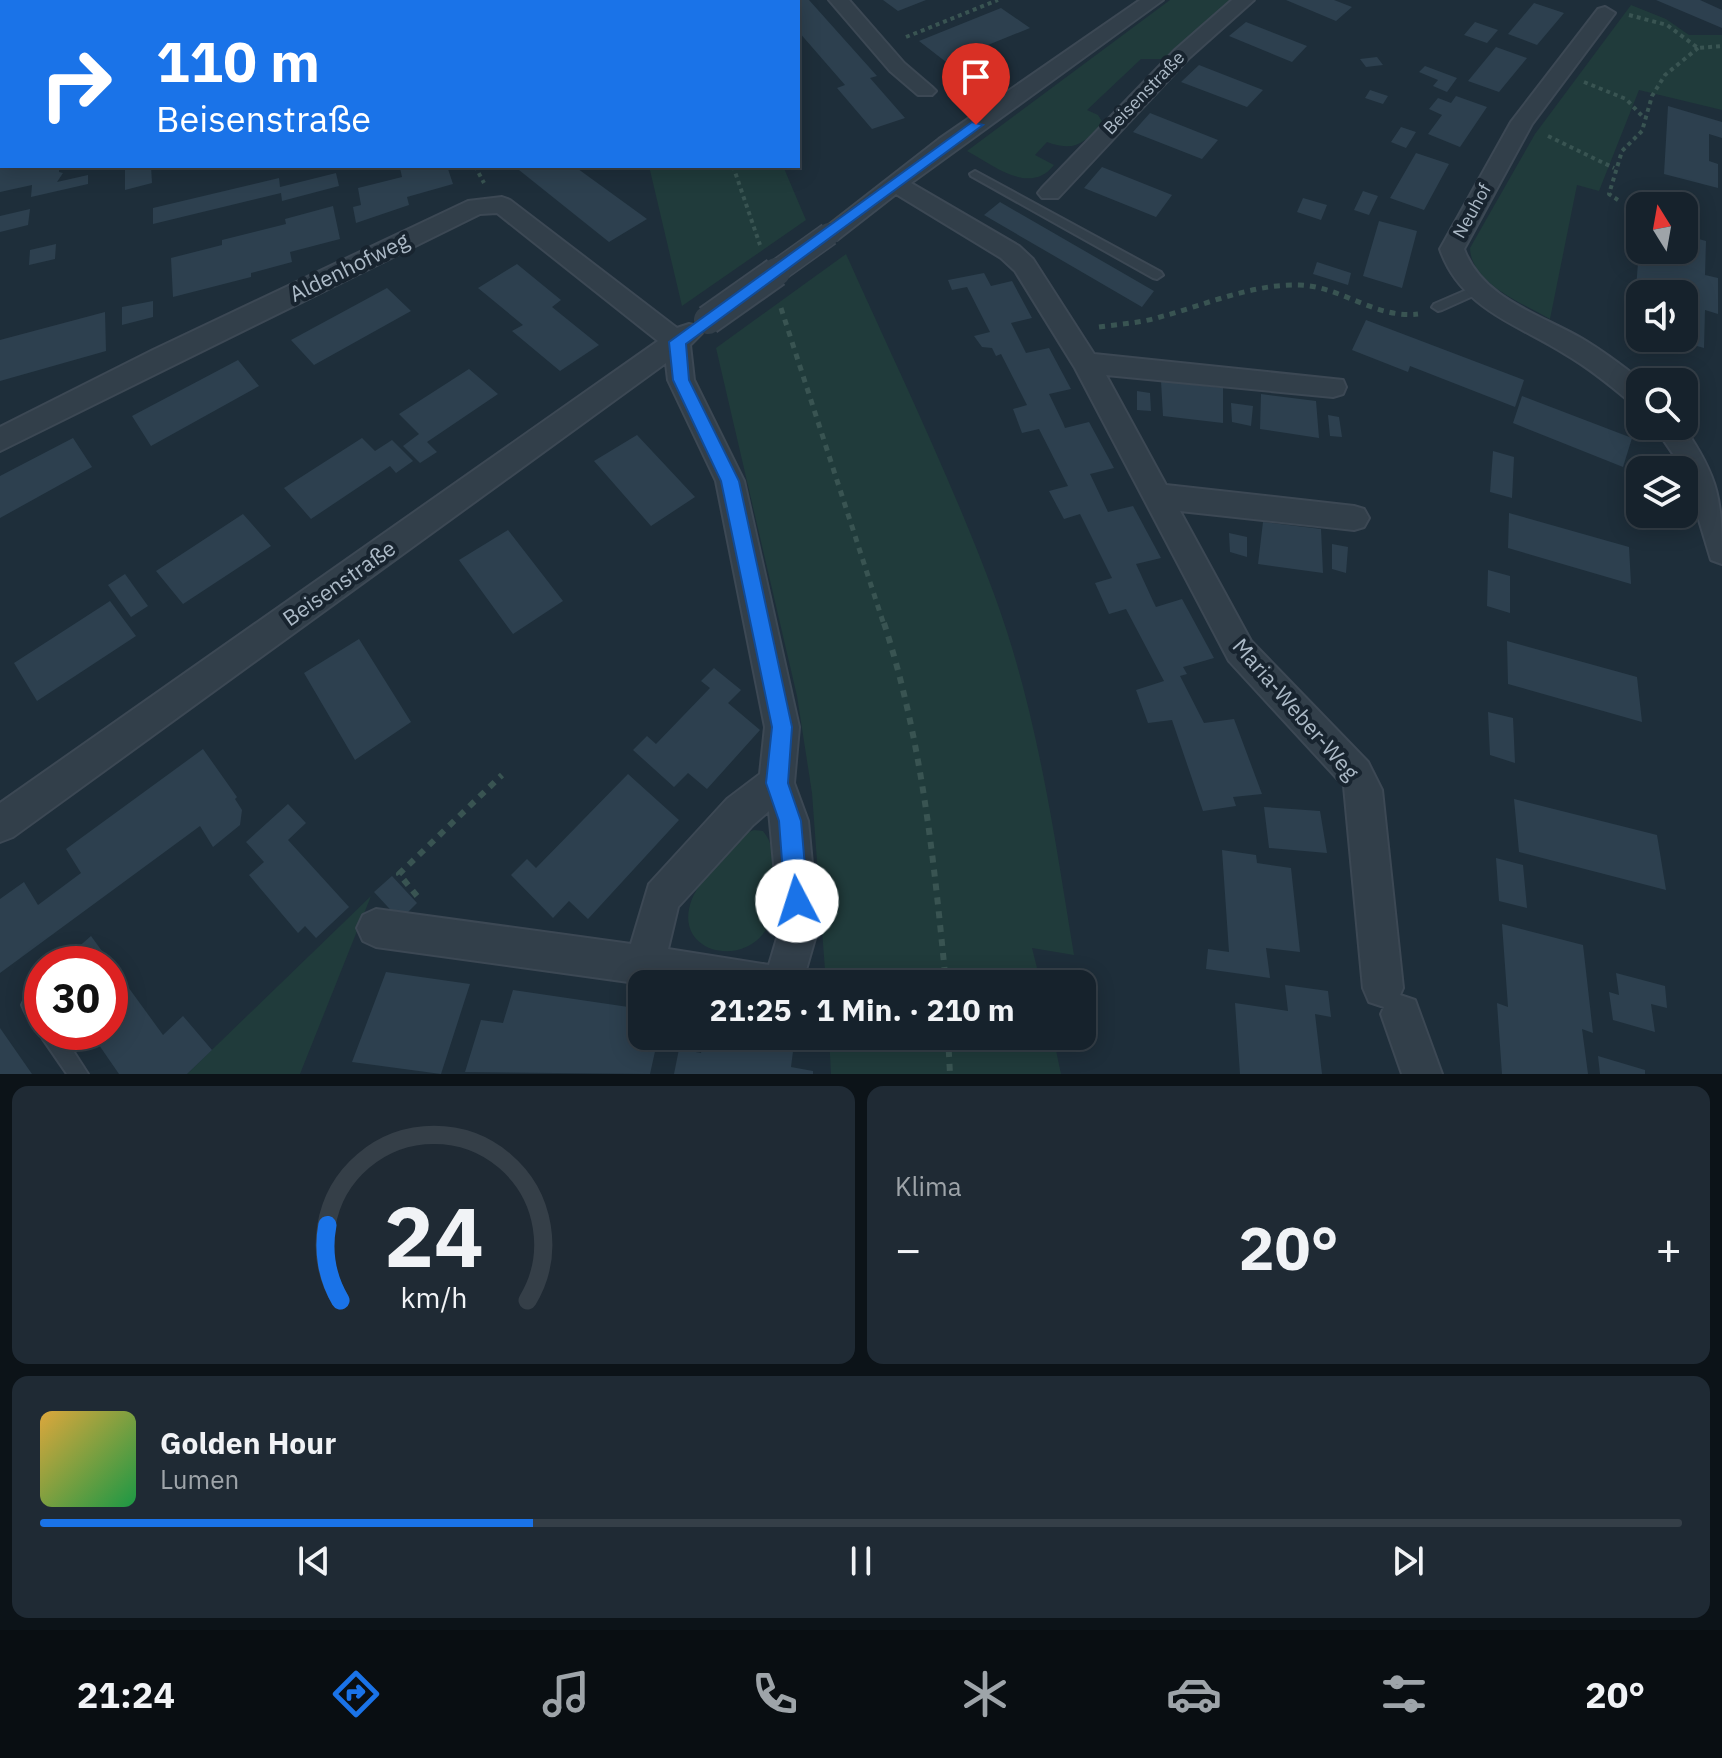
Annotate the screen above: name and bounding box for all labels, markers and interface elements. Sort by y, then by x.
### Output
text: 110 m [156,25,320,97]
icon: right [24,32,128,136]
pin [942,43,1010,125]
street label: Beisenstraße [1098,46,1189,139]
icon: arrive [954,55,998,99]
text: Beisenstraße [156,95,371,142]
street label: Neuhof [1447,179,1496,242]
north arrow [1626,192,1698,264]
map controls [1626,192,1698,528]
street label: Aldenhofweg [284,225,414,308]
button: sound [1626,280,1698,352]
button: search [1626,368,1698,440]
button: layers [1626,456,1698,528]
street label: Beisenstraße [277,533,401,632]
street label: Maria-Weber-Weg [1227,632,1366,786]
position arrow [755,859,839,943]
speed limit sign: 30 [24,946,128,1050]
text: 21:25 · 1 Min. · 210 m [709,990,1015,1029]
text: Klima [895,1169,962,1203]
text: 24 [384,1182,483,1290]
text: 20° [1238,1208,1339,1287]
text: − [895,1220,921,1277]
text: + [1656,1220,1682,1277]
text: km/h [400,1279,467,1316]
text: Golden Hour [160,1423,336,1462]
text: Lumen [160,1462,239,1496]
icon: previous [292,1539,336,1583]
icon: pause [839,1539,883,1583]
icon: next [1386,1539,1430,1583]
icon: directions [328,1666,384,1722]
icon: music [538,1666,594,1722]
icon: phone [747,1666,803,1722]
icon: climate [957,1666,1013,1722]
icon: car [1166,1666,1222,1722]
icon: filters [1376,1666,1432,1722]
text: 21:24 [77,1671,175,1718]
text: 20° [1585,1671,1645,1718]

